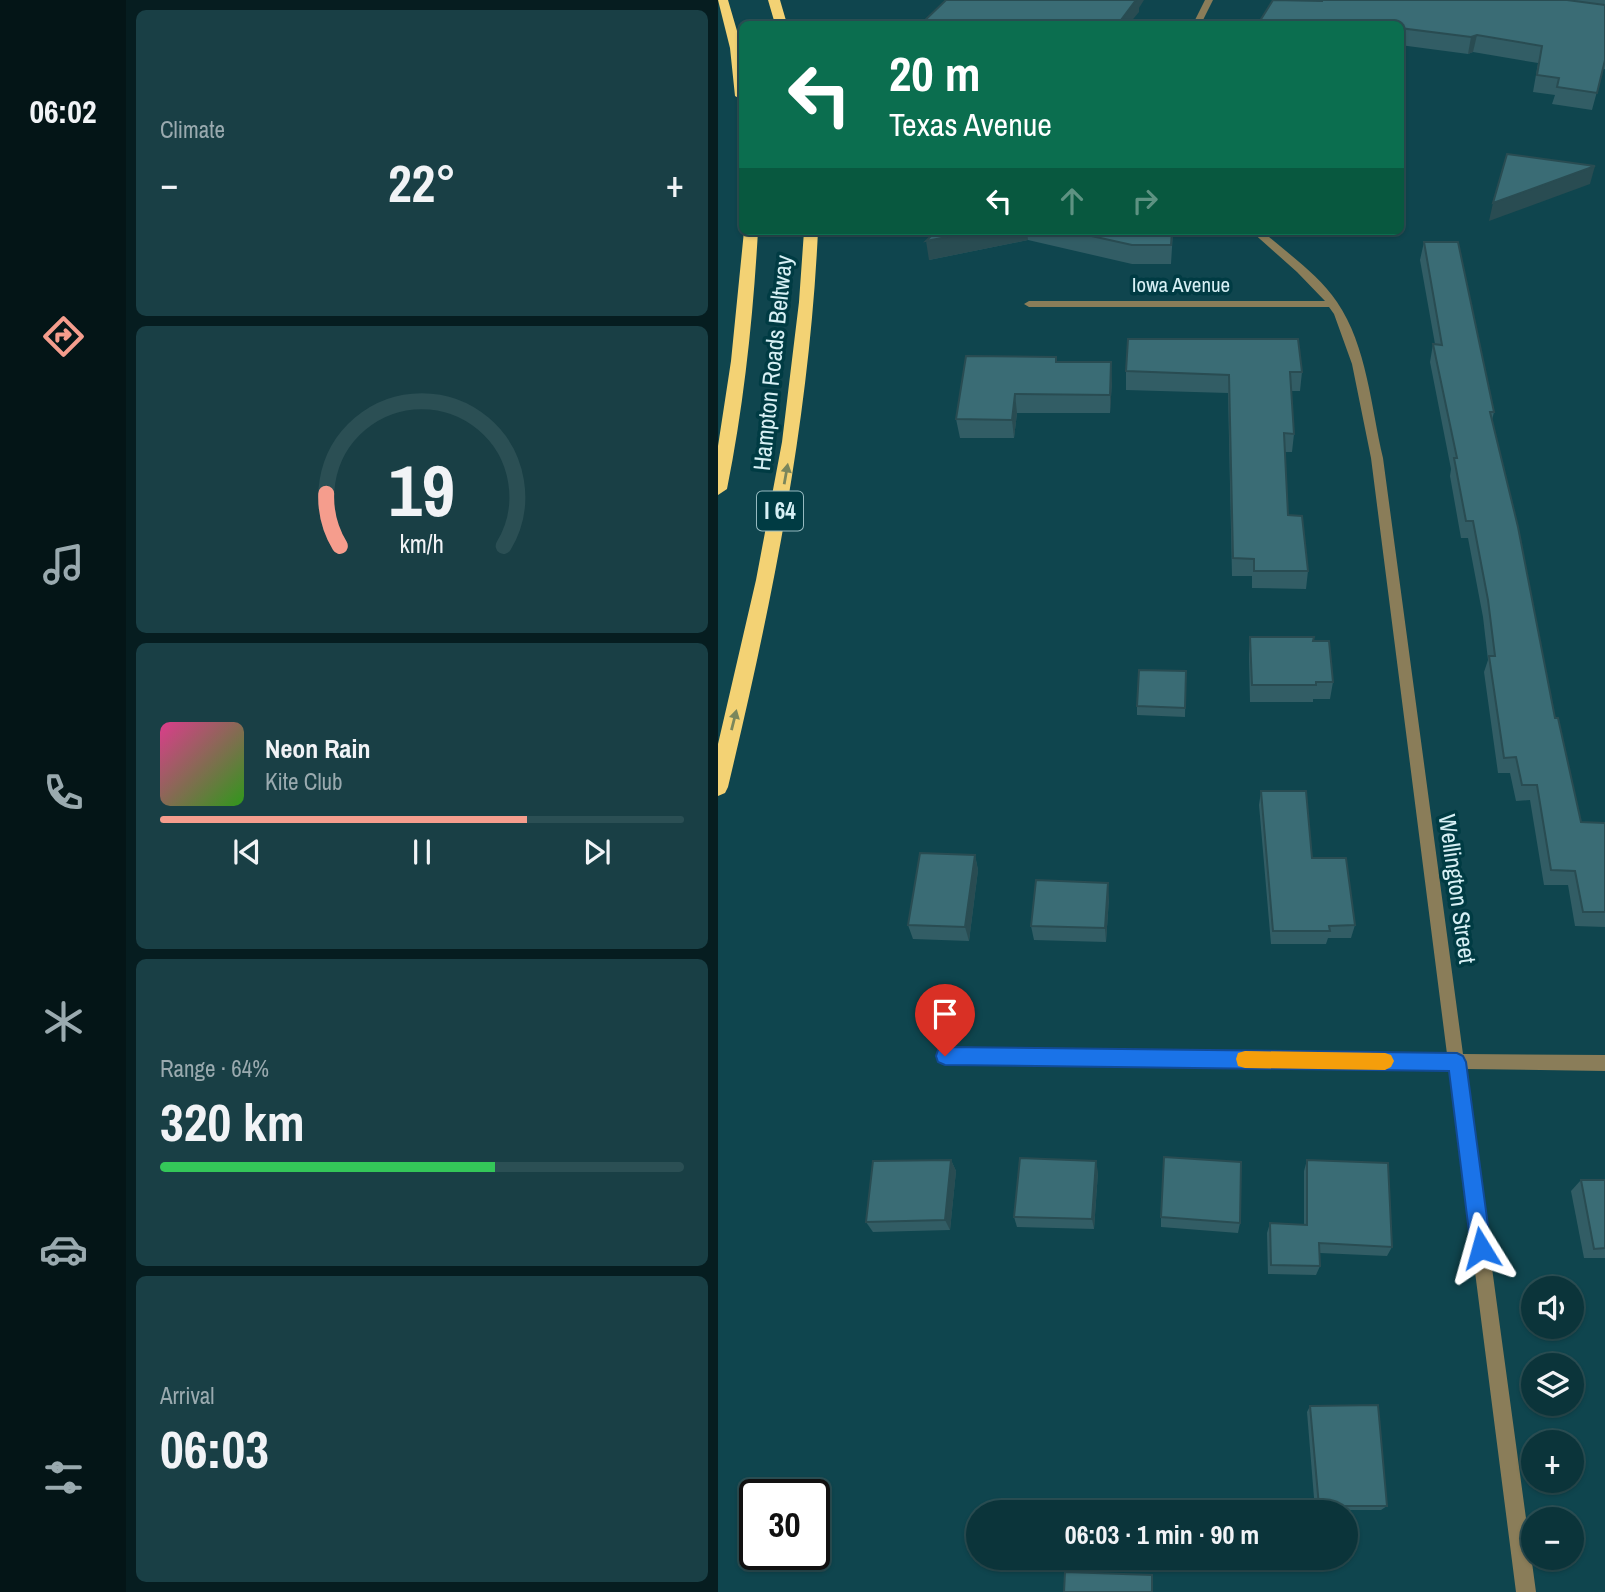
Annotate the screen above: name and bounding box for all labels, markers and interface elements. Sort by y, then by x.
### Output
text: 20 m [889,40,981,106]
icon: left [774,49,865,140]
text: 06:02 [29,90,97,133]
text: Texas Avenue [889,103,1052,146]
text: Climate [160,114,225,145]
text: 22° [388,148,456,218]
text: − [160,158,178,209]
text: + [666,158,684,209]
icon: left [980,182,1018,220]
icon: ahead [1053,182,1091,220]
icon: right [1126,182,1164,220]
street label: Hampton Roads Beltway [745,253,799,472]
street label: Iowa Avenue [1132,270,1230,299]
icon: directions [39,312,88,361]
text: 19 [389,441,455,539]
one-way arrow [781,463,792,485]
road number: I 64 [757,491,803,530]
text: km/h [400,526,444,560]
icon: music [39,540,88,589]
one-way arrow [729,709,740,731]
text: Neon Rain [265,731,370,766]
text: Kite Club [265,766,343,797]
icon: phone [39,768,88,817]
street label: Wellington Street [1432,812,1484,966]
icon: previous [228,833,266,871]
icon: pause [403,833,441,871]
icon: next [578,833,616,871]
pin [915,984,975,1056]
icon: arrive [926,995,964,1033]
icon: climate [39,997,88,1046]
text: Range · 64% [160,1053,269,1084]
text: 320 km [160,1087,305,1157]
position arrow [1444,1211,1518,1285]
icon: car [39,1225,88,1274]
map controls [1521,1276,1584,1570]
button: sound [1521,1276,1584,1339]
button: layers [1521,1353,1584,1416]
text: Arrival [160,1380,215,1411]
text: 06:03 [160,1414,269,1484]
button: + [1521,1430,1584,1493]
icon: filters [39,1453,88,1502]
speed limit sign: 30 [739,1479,830,1570]
button: − [1521,1507,1584,1570]
text: 06:03 · 1 min · 90 m [1065,1517,1259,1552]

